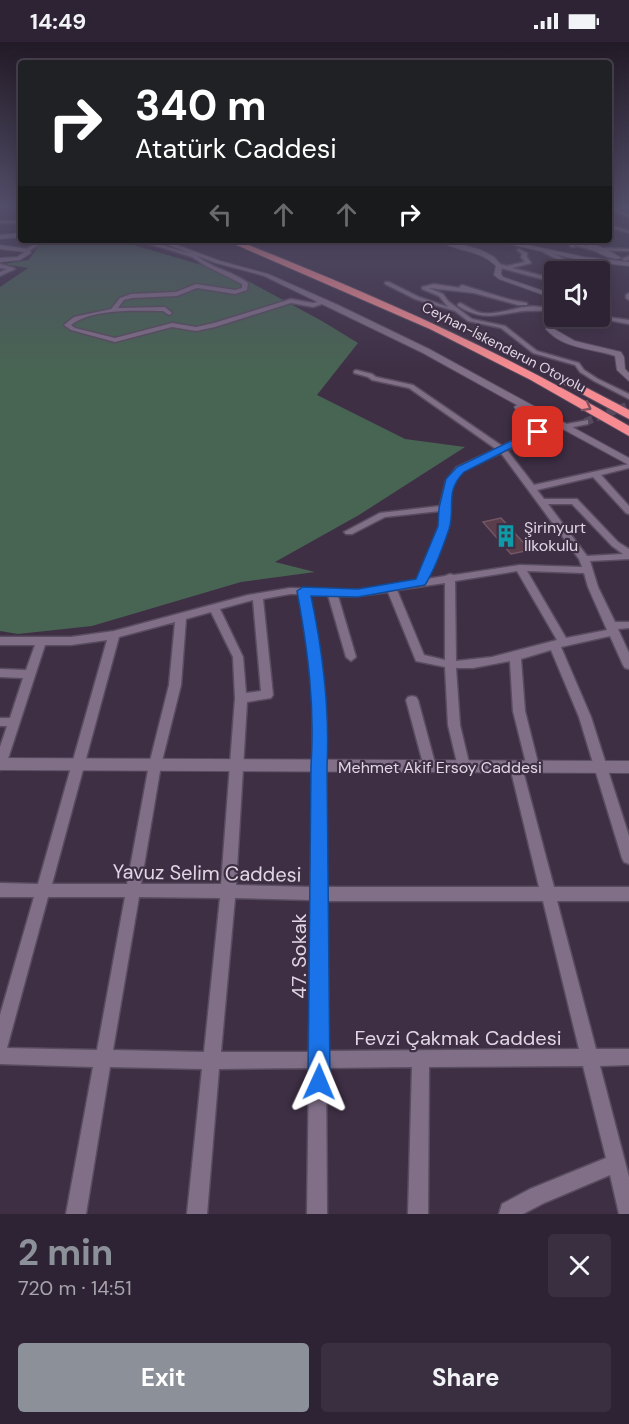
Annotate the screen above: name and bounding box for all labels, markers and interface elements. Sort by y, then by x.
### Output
text: 14:49 [30,7,86,36]
text: 340 m [135,78,267,133]
icon: right [36,84,114,162]
text: Atatürk Caddesi [135,131,337,166]
icon: left [204,198,237,231]
icon: ahead [267,198,300,231]
icon: ahead [330,198,363,231]
icon: right [393,198,426,231]
map controls [544,261,610,327]
button: sound [544,261,610,327]
street label: Ceyhan-İskenderun Otoyolu [419,298,589,396]
one-way arrow [580,400,591,411]
pin [512,406,563,457]
icon: arrive [521,415,554,448]
place label: Şirinyurt İlkokulu [524,517,586,556]
building icon: Şirinyurt İlkokulu [493,523,519,549]
street label: Mehmet Akif Ersoy Caddesi [338,757,542,778]
street label: Yavuz Selim Caddesi [112,858,302,888]
street label: 47. Sokak [286,913,312,999]
street label: Fevzi Çakmak Caddesi [355,1025,561,1051]
position arrow [287,1050,351,1114]
text: 2 min [18,1229,113,1276]
button: close [548,1234,611,1297]
text: 720 m · 14:51 [18,1275,132,1301]
button: Exit [18,1343,309,1412]
button: Share [321,1343,611,1412]

